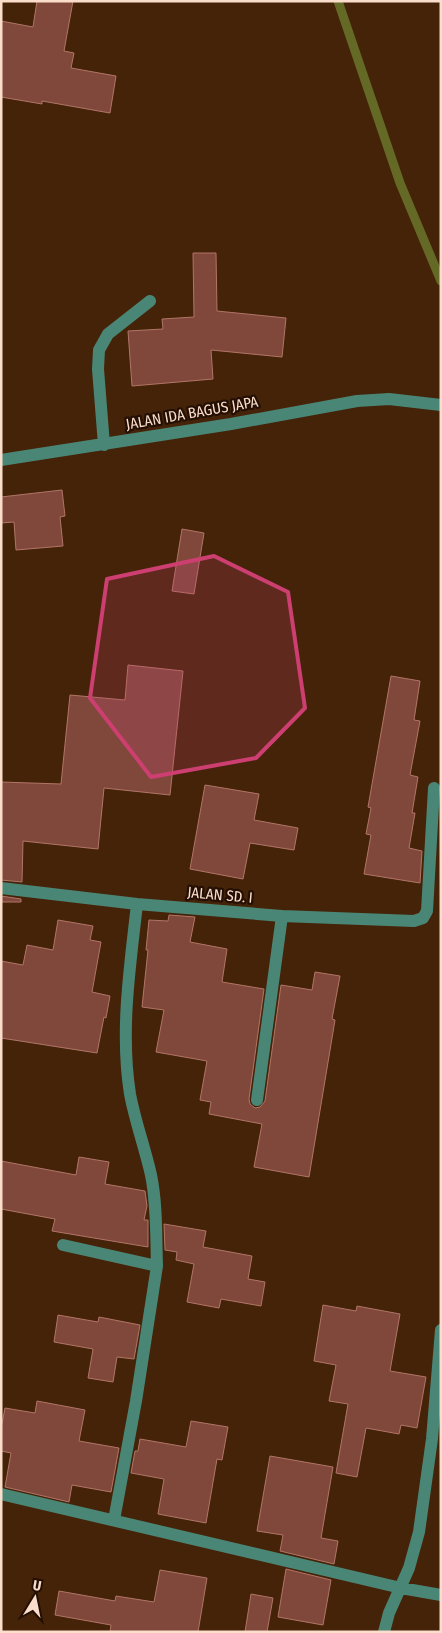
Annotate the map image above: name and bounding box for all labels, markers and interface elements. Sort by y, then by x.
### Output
street label: JALAN IDA BAGUS JAPA [124,392,260,434]
street label: JALAN SD. I [187,883,253,907]
north arrow [10,1573,60,1623]
text: U [32,1577,43,1595]

